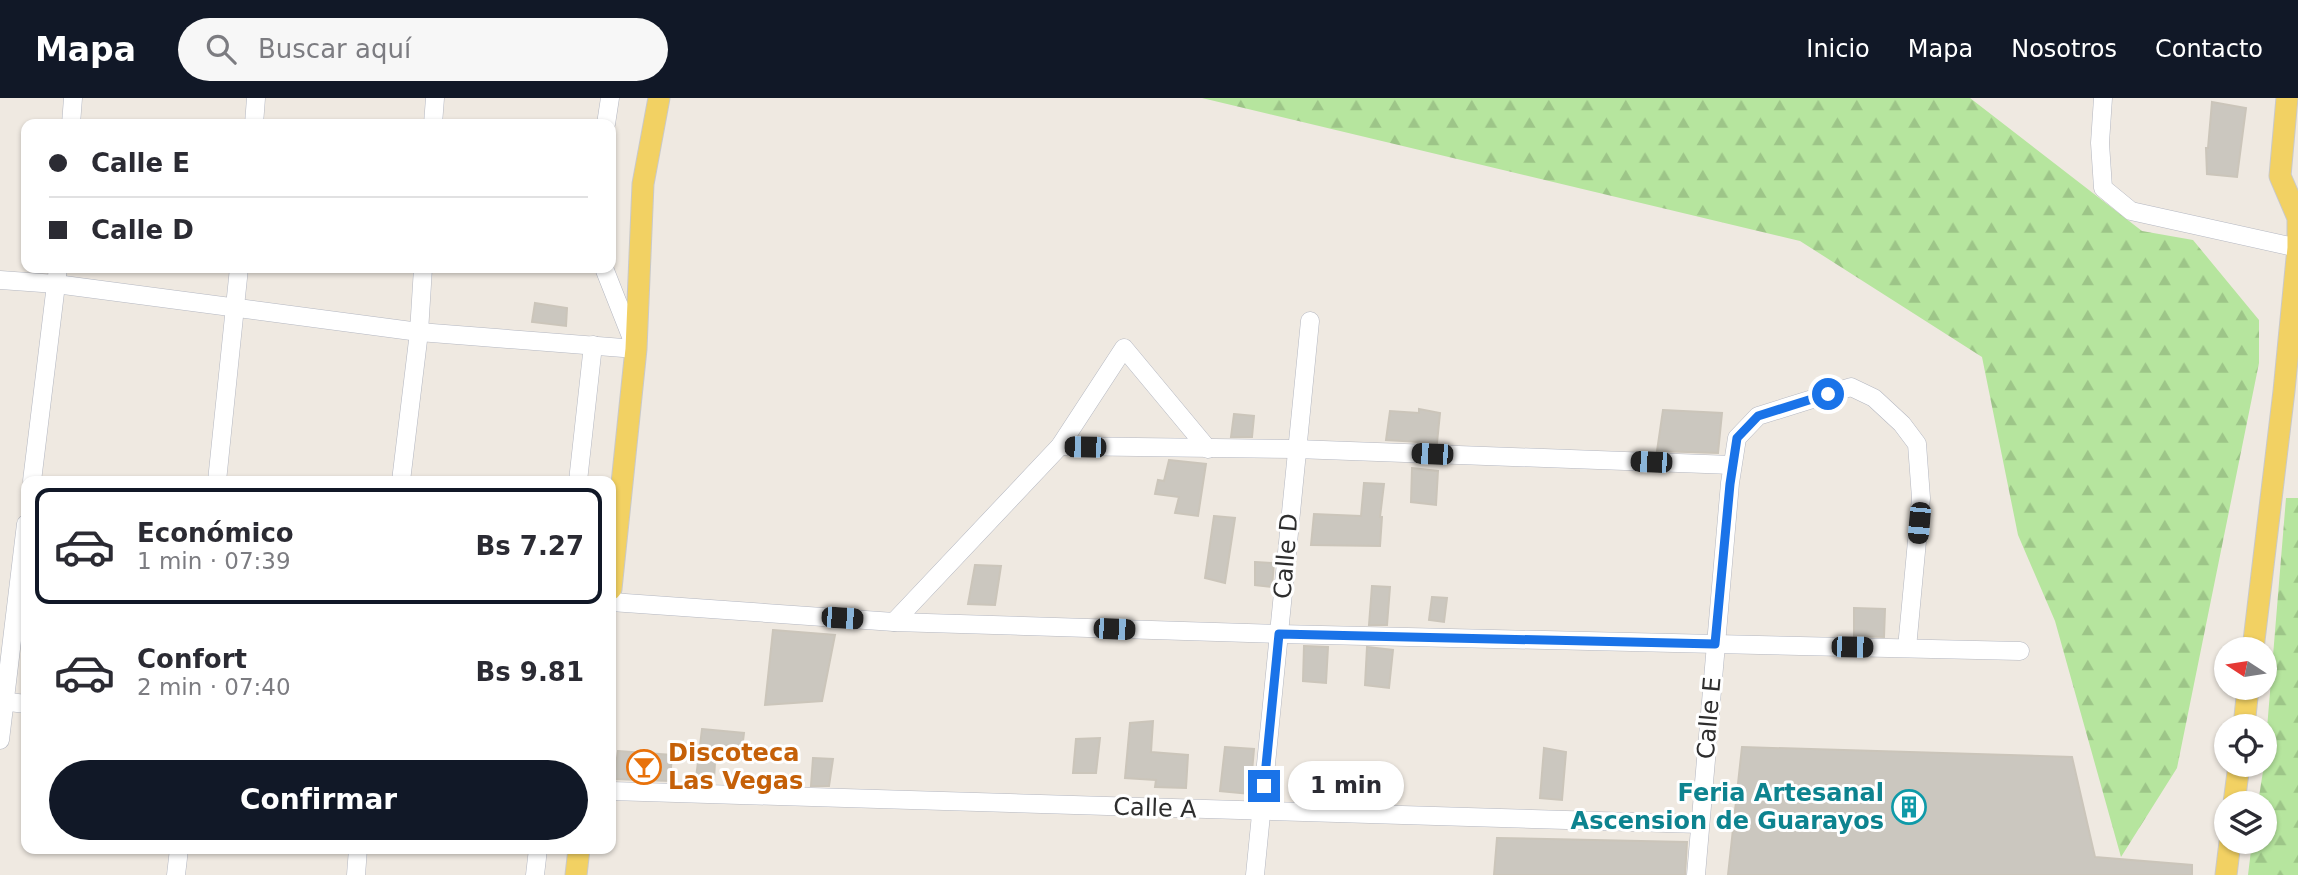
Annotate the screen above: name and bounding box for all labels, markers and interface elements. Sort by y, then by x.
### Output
search box [178,18,668,81]
text: Mapa [35,30,136,69]
icon: search [202,30,240,68]
text: Buscar aquí [258,34,411,64]
text: Inicio [1806,35,1870,63]
text: Mapa [1908,35,1973,63]
text: Nosotros [2011,35,2117,63]
text: Contacto [2155,35,2263,63]
text: Calle E [91,148,190,178]
text: Calle D [91,215,194,245]
route start [1812,378,1844,410]
car [1064,436,1107,458]
car [1411,443,1454,465]
car [1630,451,1673,473]
car [1907,501,1932,545]
street label: Calle D [1268,512,1304,600]
icon: car [53,515,116,578]
text: Económico [137,518,294,548]
text: Bs 7.27 [476,531,584,561]
text: 1 min · 07:39 [137,548,291,574]
car [821,606,864,630]
car [1093,618,1136,640]
car [1831,636,1874,658]
north arrow [2214,637,2277,700]
map controls [2214,637,2277,854]
icon: car [53,641,116,704]
text: Confort [137,644,247,674]
text: Bs 9.81 [476,657,584,687]
text: 2 min · 07:40 [137,674,291,700]
street label: Calle E [1691,676,1727,760]
button: locate [2214,714,2277,777]
place label: Discoteca Las Vegas [668,739,803,795]
bar icon: Discoteca Las Vegas [625,748,663,786]
button: Confirmar [49,760,588,840]
callout: 1 min [1288,762,1404,810]
route end [1248,770,1280,802]
text: 1 min [1310,772,1382,798]
place label: Feria Artesanal Ascension de Guarayos [1571,779,1884,835]
building icon: Feria Artesanal Ascension de Guarayos [1890,788,1928,826]
button: layers [2214,791,2277,854]
street label: Calle A [1113,793,1198,823]

